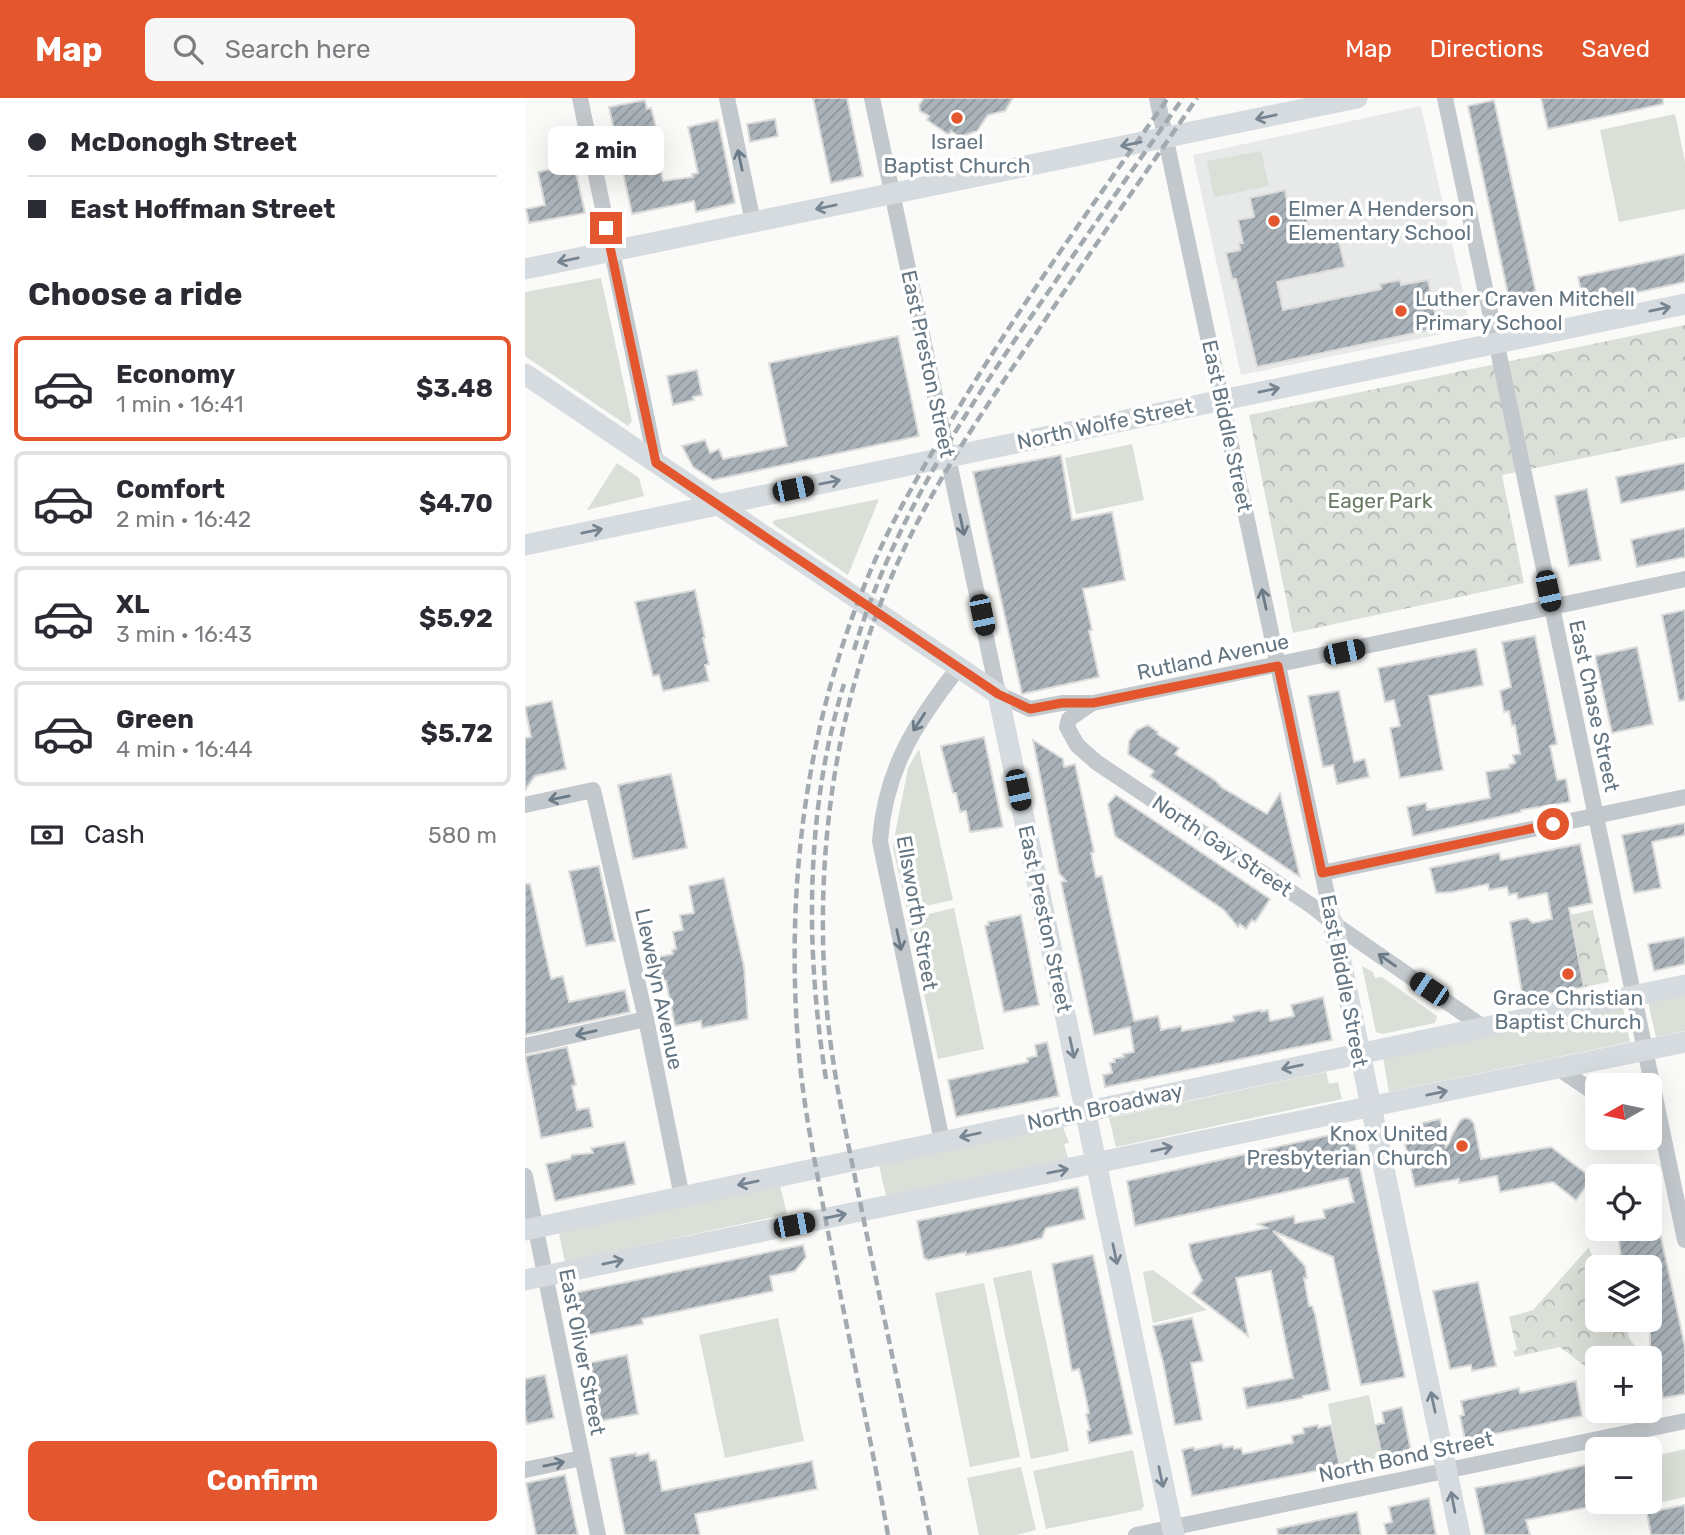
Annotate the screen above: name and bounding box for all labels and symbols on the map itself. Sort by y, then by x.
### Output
marker: Israel Baptist Church [949,110,965,126]
one-way arrow [1255,110,1278,124]
callout: 2 min [548,127,664,176]
place label: Israel Baptist Church [884,129,1030,178]
one-way arrow [1120,138,1143,152]
one-way arrow [732,149,746,172]
place label: Elmer A Henderson Elementary School [1288,196,1474,245]
one-way arrow [815,201,838,215]
route end [590,212,622,244]
marker: Elmer A Henderson Elementary School [1266,213,1282,229]
one-way arrow [557,254,580,268]
street label: East Preston Street [896,268,961,460]
place label: Luther Craven Mitchell Primary School [1415,286,1635,335]
one-way arrow [1648,301,1671,315]
marker: Luther Craven Mitchell Primary School [1393,303,1409,319]
street label: East Biddle Street [1197,338,1258,514]
one-way arrow [1257,382,1280,396]
street label: North Wolfe Street [1015,393,1195,454]
car [771,474,816,504]
one-way arrow [819,474,841,488]
park label: Eager Park [1328,488,1433,513]
one-way arrow [956,513,969,536]
one-way arrow [580,523,603,537]
car [1534,568,1563,614]
one-way arrow [1256,588,1270,611]
car [968,592,997,638]
street label: East Chase Street [1564,618,1625,794]
street label: Rutland Avenue [1135,628,1291,685]
car [1322,637,1367,667]
one-way arrow [911,712,925,732]
car [1004,767,1033,813]
street label: North Gay Street [1148,790,1297,902]
one-way arrow [548,791,571,805]
route start [1537,808,1569,840]
street label: East Preston Street [1013,823,1078,1015]
street label: Ellsworth Street [892,834,943,992]
street label: East Biddle Street [1316,893,1373,1069]
street label: Llewelyn Avenue [630,906,689,1072]
one-way arrow [893,928,907,951]
one-way arrow [1378,953,1397,967]
marker: Grace Christian Baptist Church [1560,966,1576,982]
car [1406,969,1453,1009]
place label: Grace Christian Baptist Church [1493,985,1643,1034]
one-way arrow [575,1027,598,1041]
one-way arrow [1065,1036,1079,1059]
one-way arrow [1281,1061,1304,1075]
north arrow [1585,1073,1663,1150]
street label: North Broadway [1025,1078,1185,1135]
one-way arrow [1425,1086,1448,1100]
place label: Knox United Presbyterian Church [1247,1121,1448,1170]
one-way arrow [959,1129,982,1143]
marker: Knox United Presbyterian Church [1454,1138,1470,1154]
one-way arrow [1150,1142,1173,1156]
one-way arrow [1047,1163,1069,1177]
one-way arrow [737,1177,760,1190]
one-way arrow [824,1209,847,1223]
car [772,1211,817,1239]
one-way arrow [1108,1242,1122,1265]
one-way arrow [601,1255,624,1269]
street label: East Oliver Street [554,1267,611,1437]
one-way arrow [1425,1391,1439,1414]
street label: North Bond Street [1316,1426,1496,1487]
one-way arrow [542,1456,565,1470]
one-way arrow [1155,1465,1169,1488]
one-way arrow [1446,1491,1460,1514]

